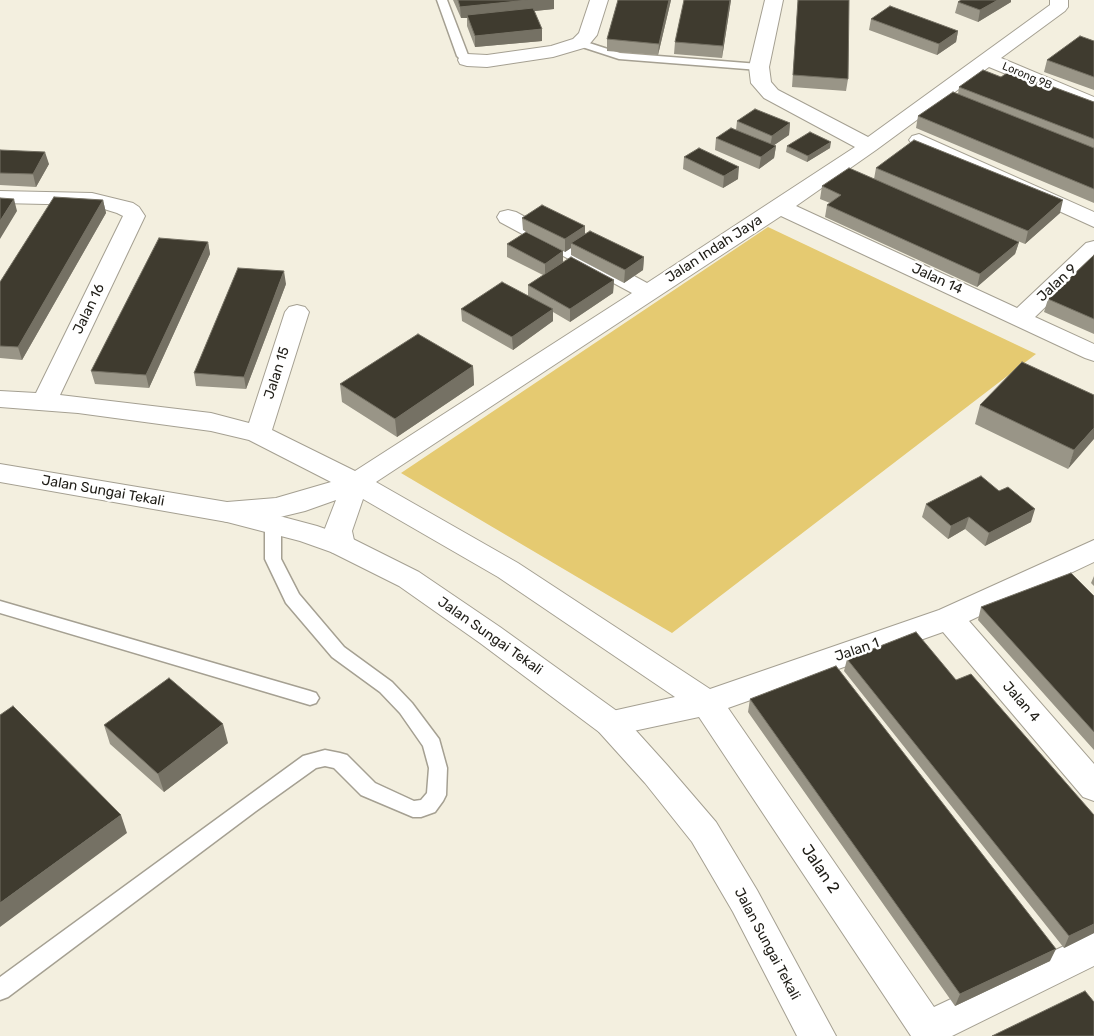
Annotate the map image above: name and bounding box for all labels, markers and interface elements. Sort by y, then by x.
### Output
street label: Lorong 9B [1000,60,1054,92]
street label: Jalan Indah Jaya [663,212,765,286]
street label: Jalan 14 [909,260,965,298]
street label: Jalan 9 [1034,261,1080,305]
street label: Jalan 16 [70,281,108,337]
street label: Jalan 15 [261,345,293,401]
street label: Jalan Sungai Tekali [40,472,166,510]
street label: Jalan Sungai Tekali [434,593,546,679]
street label: Jalan 1 [833,635,881,665]
street label: Jalan 4 [999,678,1043,726]
street label: Jalan 2 [797,841,843,897]
street label: Jalan Sungai Tekali [730,885,804,1003]

